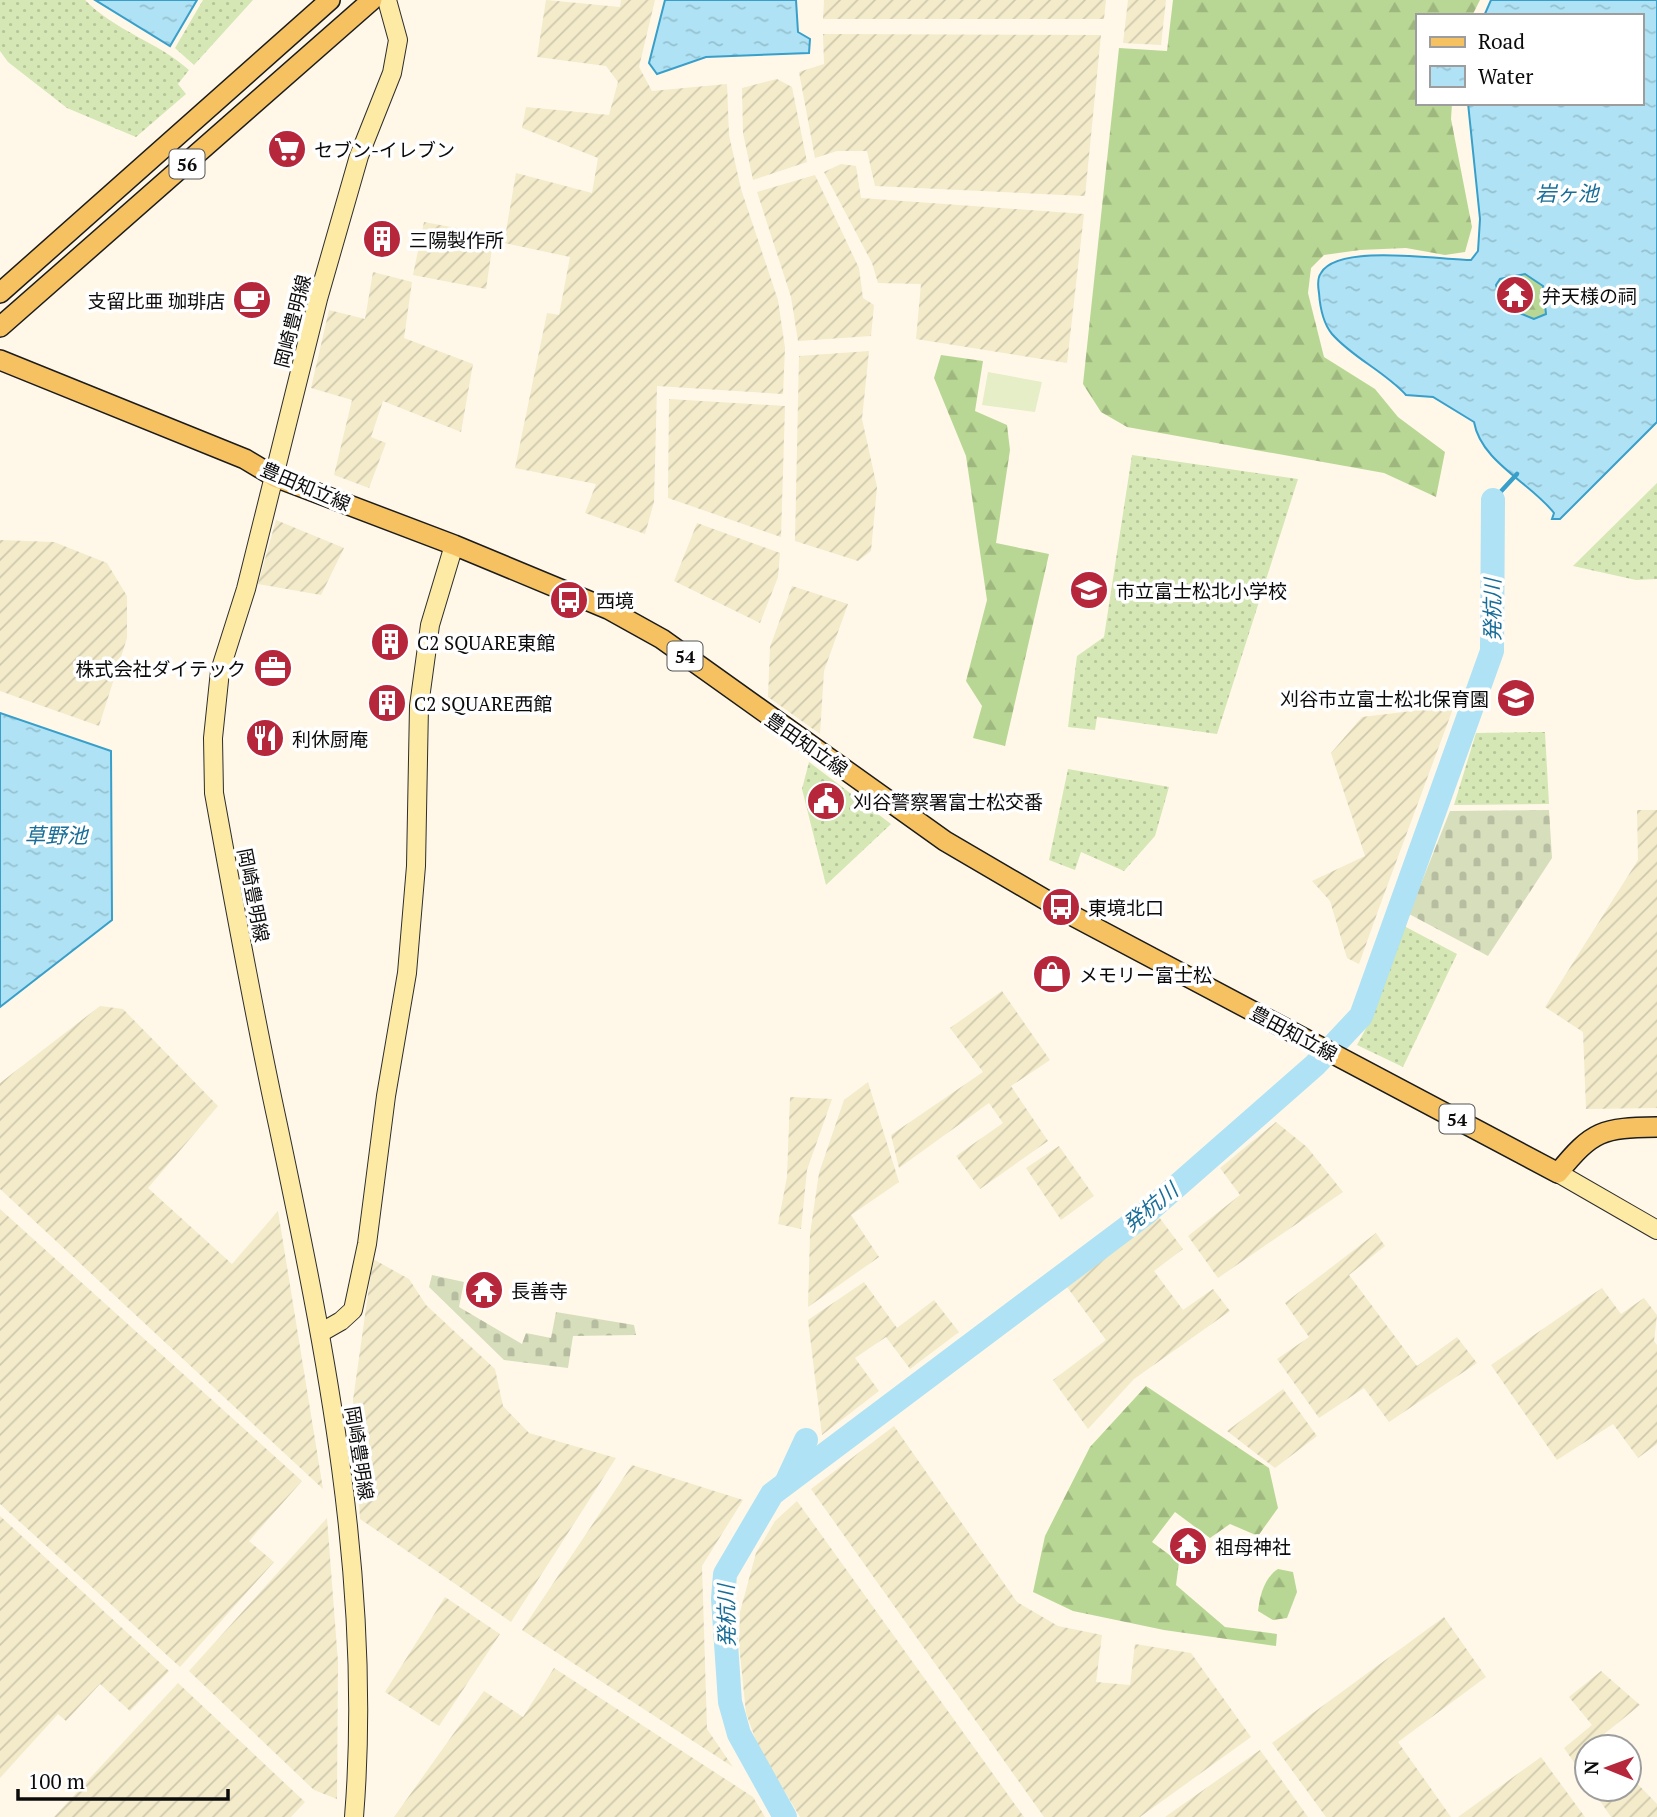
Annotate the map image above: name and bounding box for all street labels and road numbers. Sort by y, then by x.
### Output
road number: 56 [170,149,204,178]
street label: 岡崎豊明線 [268,272,316,370]
street label: 豊田知立線 [257,456,355,516]
road number: 54 [668,642,702,670]
street label: 豊田知立線 [761,707,853,781]
street label: 岡崎豊明線 [233,846,275,944]
street label: 豊田知立線 [1246,1000,1342,1066]
road number: 54 [1440,1104,1474,1134]
street label: 岡崎豊明線 [340,1404,380,1502]

